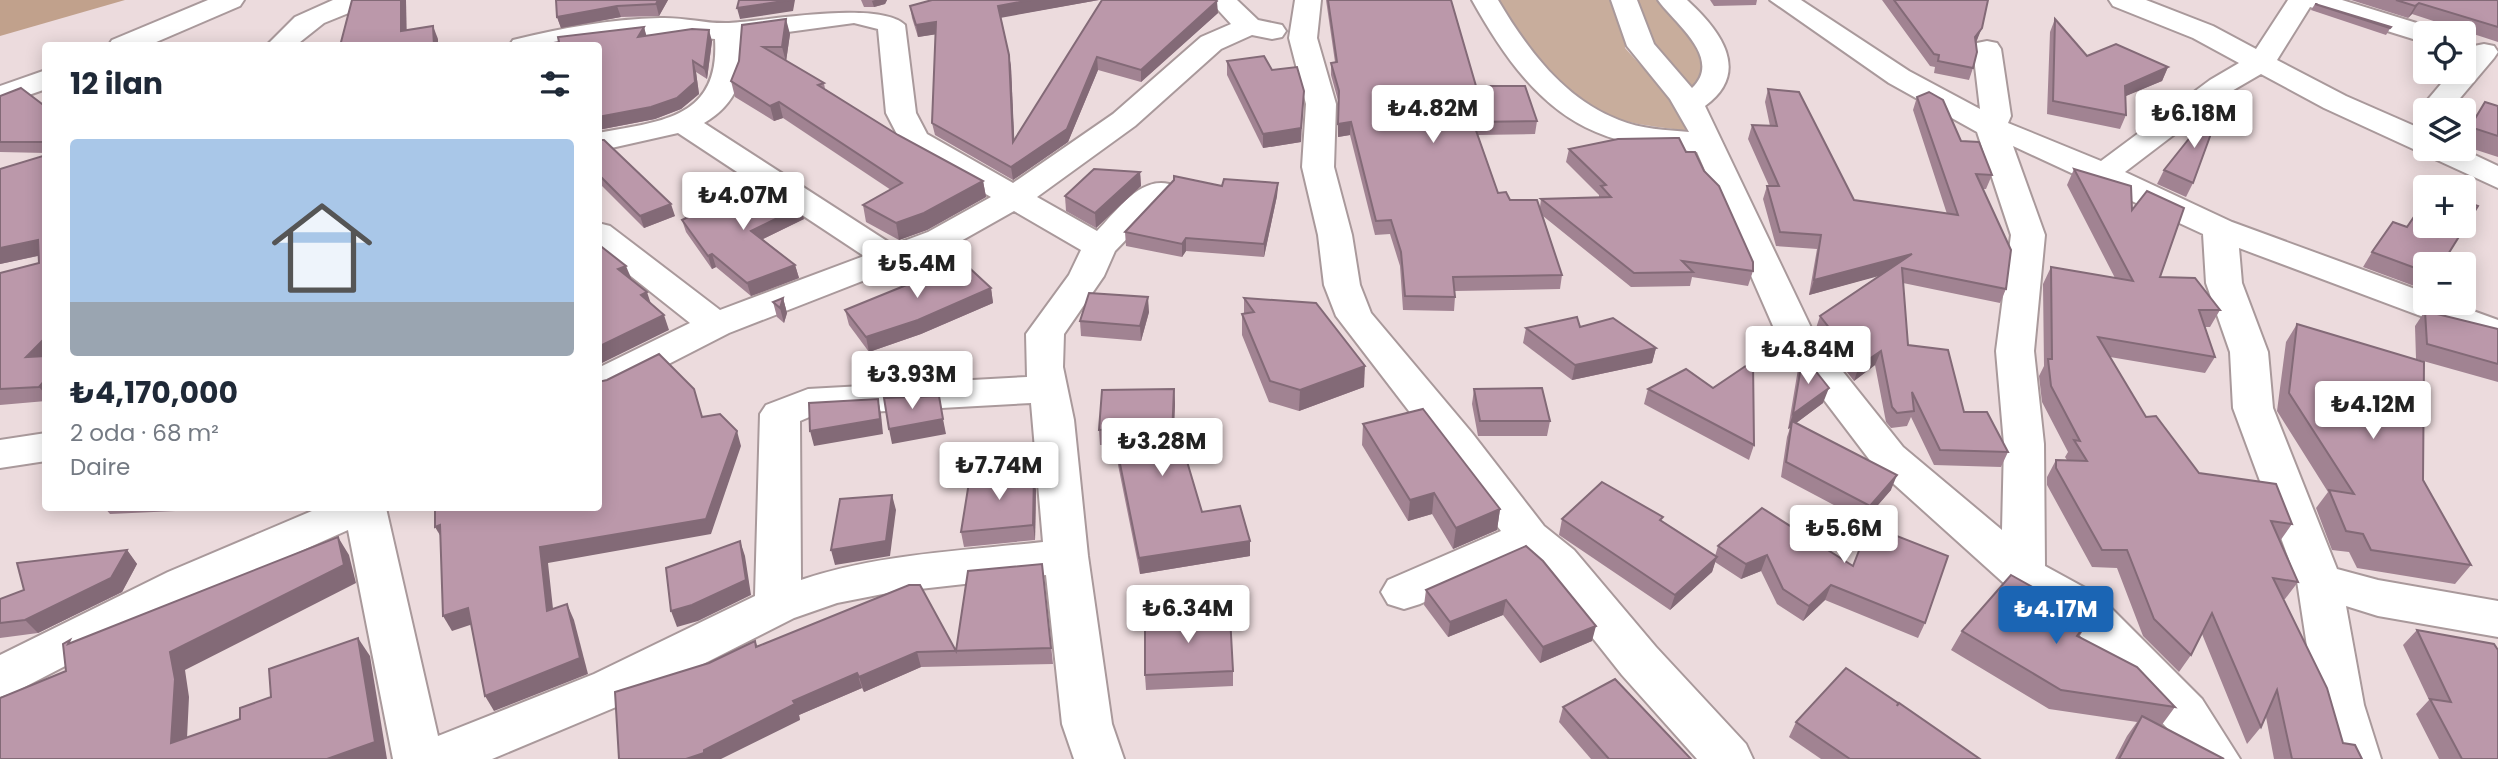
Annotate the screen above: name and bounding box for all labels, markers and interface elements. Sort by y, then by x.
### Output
map controls [2413,21,2476,315]
button: locate [2413,21,2476,84]
text: 12 ilan [70,62,163,105]
icon: filters [536,65,574,103]
pin: ₺4.82M [1376,86,1490,145]
pin: ₺6.18M [2137,90,2251,150]
text: ₺4.82M [1388,92,1478,124]
text: ₺6.18M [2152,97,2237,129]
button: layers [2413,98,2476,161]
pin: ₺4.07M [686,173,800,232]
button: + [2413,175,2476,238]
text: ₺4.07M [698,179,788,211]
icon: home [259,185,385,311]
pin: ₺5.4M [868,240,966,300]
text: ₺5.4M [878,247,956,279]
button: − [2413,252,2476,315]
pin: ₺4.84M [1751,326,1865,386]
text: ₺4.84M [1762,333,1854,365]
pin: ₺3.93M [855,352,969,411]
text: ₺3.93M [868,358,956,390]
text: ₺4,170,000 [70,371,238,414]
pin: ₺4.12M [2316,382,2430,441]
text: ₺4.12M [2331,388,2415,420]
text: 2 oda · 68 m² [70,417,219,449]
pin: ₺3.28M [1105,419,1219,478]
text: ₺3.28M [1118,425,1206,457]
pin: ₺7.74M [942,442,1056,502]
text: ₺7.74M [956,449,1042,481]
text: Daire [70,451,130,483]
pin: ₺5.6M [1795,505,1893,565]
text: ₺5.6M [1806,512,1882,544]
pin: ₺6.34M [1131,586,1245,645]
pin: ₺4.17M [1999,586,2113,646]
text: ₺6.34M [1143,592,1233,624]
text: ₺4.17M [2014,593,2098,625]

